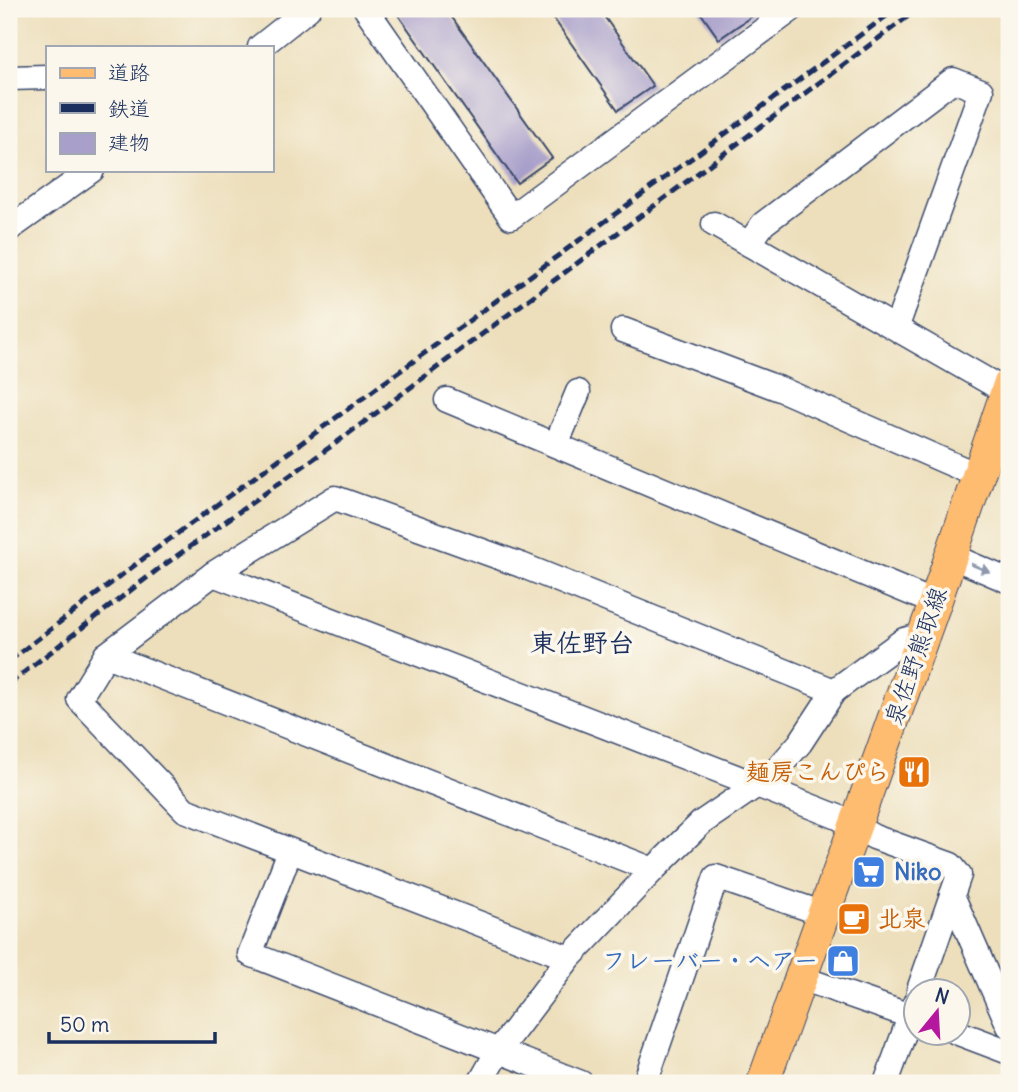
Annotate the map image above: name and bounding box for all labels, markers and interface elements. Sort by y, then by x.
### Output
legend [46,46,273,172]
text: 道路 [108,59,150,86]
text: 鉄道 [108,95,150,122]
text: 建物 [108,129,150,156]
one-way arrow [970,562,990,574]
street label: 泉佐野熊取線 [877,583,953,729]
district label: 東佐野台 [530,626,634,659]
restaurant icon: 麺房こんぴら [895,753,933,791]
place label: 麺房こんぴら [746,756,890,786]
supermarket icon: Niko [850,853,888,891]
place label: Niko [894,856,941,886]
cafe icon: 北泉 [835,900,873,938]
place label: 北泉 [878,903,926,933]
shop icon: フレーバー・ヘアー [824,942,862,980]
place label: フレーバー・ヘアー [602,945,818,975]
north arrow [902,976,972,1046]
text: N [932,982,952,1009]
scale bar [49,1001,215,1045]
text: 50 m [60,1011,109,1038]

